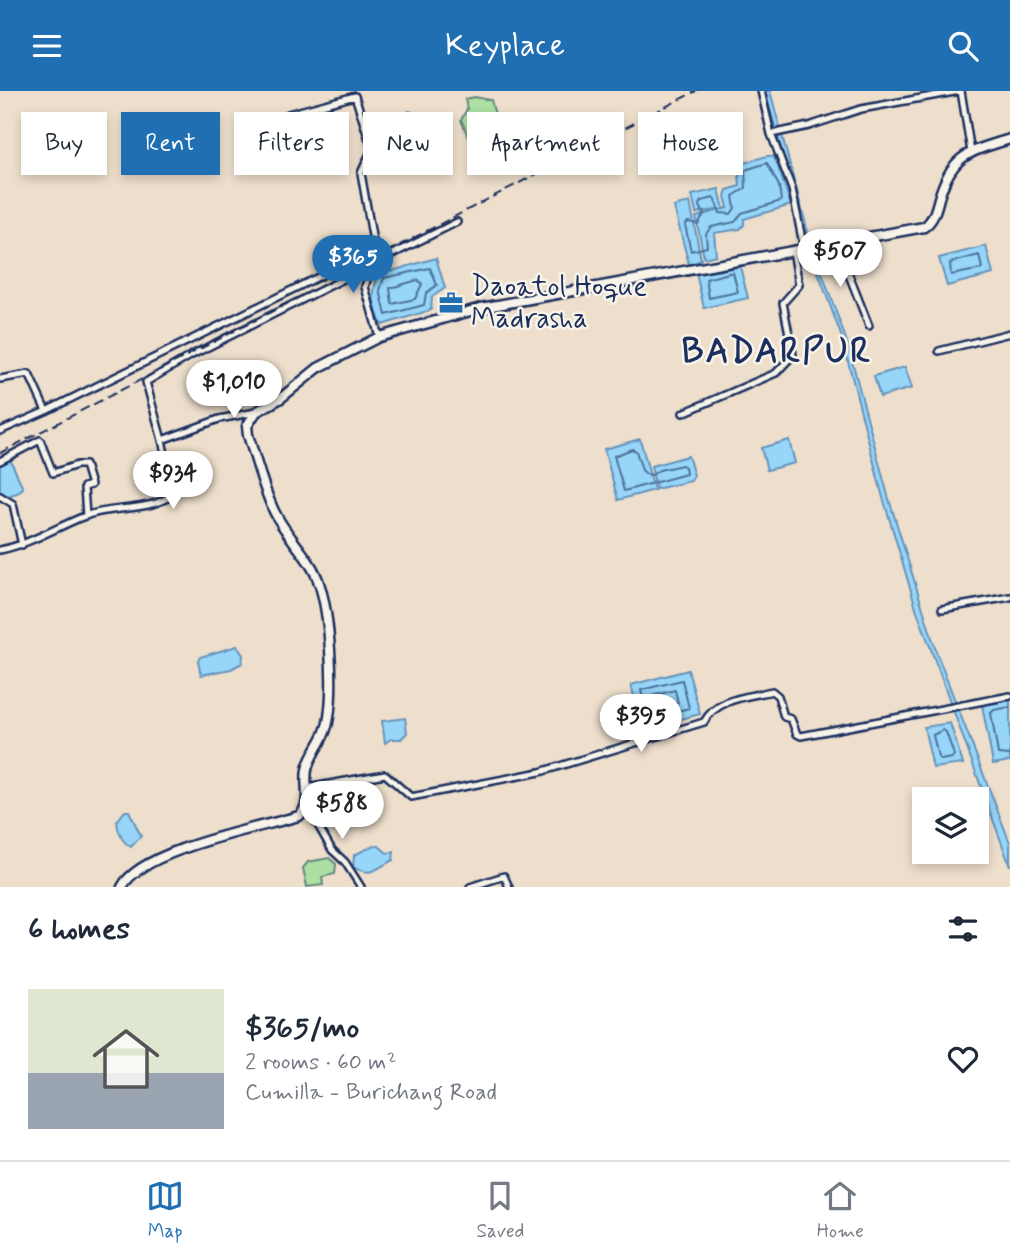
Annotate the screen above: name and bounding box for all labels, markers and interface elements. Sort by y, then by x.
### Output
text: Keyplace [445,25,565,67]
icon: menu [28,27,66,65]
icon: search [944,27,982,65]
chip: Buy [21,112,107,175]
chip: Rent [121,112,220,175]
chip: Filters [234,112,349,175]
chip: New [363,112,453,175]
chip: Apartment [467,112,624,175]
chip: House [638,112,743,175]
pin: $507 [799,229,881,289]
pin: $365 [312,235,394,295]
text: $507 [813,237,867,267]
text: $365 [328,243,378,273]
place label: Daoatol Hoque Madrasha [471,269,647,338]
office icon: Daoatol Hoque Madrasha [437,289,465,317]
district label: BADARPUR [682,329,872,375]
pin: $1,010 [177,361,291,420]
text: $1,010 [202,368,266,398]
pin: $934 [132,451,214,511]
text: $934 [149,459,197,489]
pin: $395 [600,695,682,754]
text: $395 [616,702,666,732]
pin: $588 [301,781,383,841]
map controls [912,787,989,864]
button: layers [912,787,989,864]
text: $588 [316,789,368,819]
text: 6 homes [28,910,130,949]
icon: filters [944,910,982,948]
text: $365/mo [245,1009,359,1048]
icon: home [84,1017,168,1101]
icon: heart [944,1040,982,1078]
text: 2 rooms · 60 m² [245,1048,397,1078]
text: Cumilla - Burichang Road [245,1078,497,1108]
tab: Map [146,1177,184,1244]
tab: Saved [476,1177,524,1244]
tab: Home [817,1177,864,1244]

